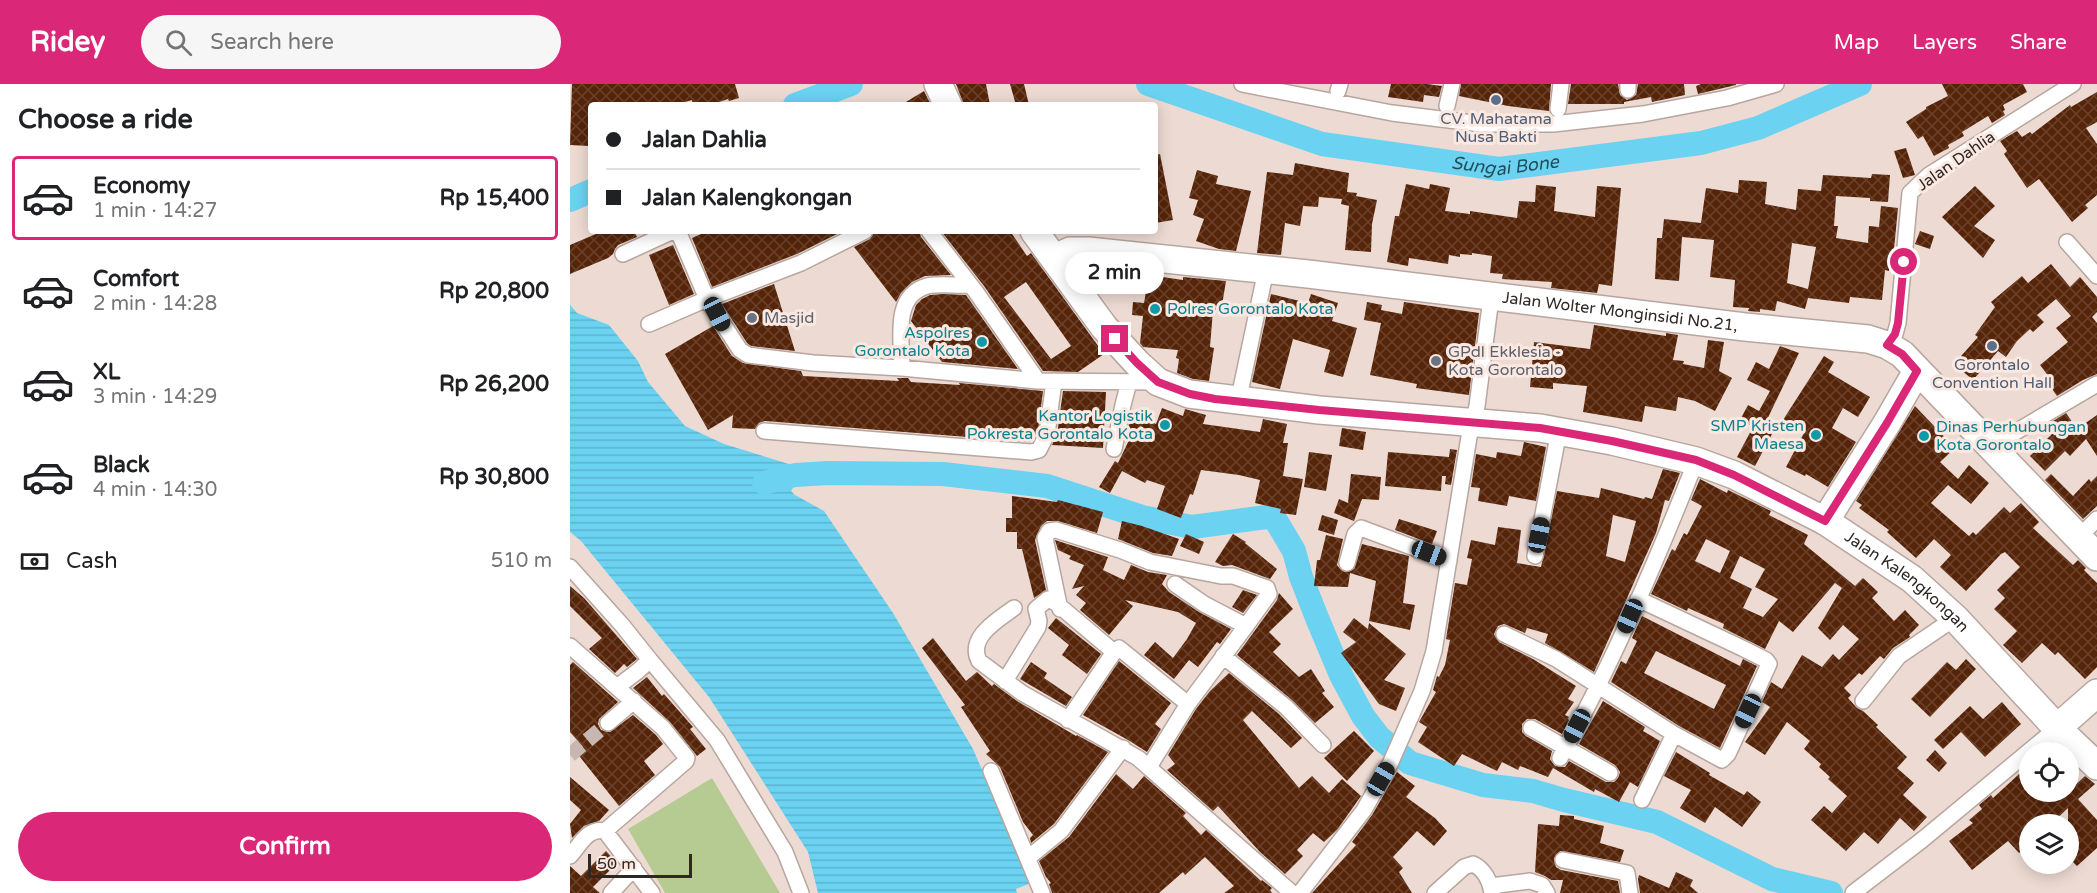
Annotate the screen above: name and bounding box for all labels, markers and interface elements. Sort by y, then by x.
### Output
search box [141,15,561,69]
text: Ridey [30,25,105,59]
icon: search [162,26,195,59]
text: Search here [210,29,334,55]
text: Map [1834,30,1879,55]
text: Layers [1912,30,1977,55]
text: Share [2010,30,2067,55]
marker: CV. Mahatama Nusa Bakti [1489,93,1503,107]
text: Choose a ride [18,103,193,136]
place label: CV. Mahatama Nusa Bakti [1440,109,1552,147]
text: Jalan Dahlia [642,127,767,153]
street label: Jalan Dahlia [1913,127,1999,195]
water label: Sungai Bone [1450,150,1561,180]
icon: car [21,171,75,225]
text: Economy [93,173,190,199]
text: Rp 15,400 [440,185,549,211]
text: Jalan Kalengkongan [642,185,852,211]
text: 1 min · 14:27 [93,199,217,223]
route start [1890,248,1917,275]
callout: 2 min [1066,252,1164,294]
text: 2 min [1088,261,1141,285]
icon: car [21,264,75,318]
text: Comfort [93,266,179,292]
text: Rp 20,800 [439,278,549,304]
street label: Jalan Wolter Monginsidi No.21, [1501,288,1739,336]
text: 2 min · 14:28 [93,292,217,316]
car [701,294,733,334]
place label: Polres Gorontalo Kota [1167,299,1334,319]
marker: Polres Gorontalo Kota [1148,302,1162,316]
place label: Masjid [764,308,814,328]
marker: Masjid [745,311,759,325]
place label: Aspolres Gorontalo Kota [855,323,970,361]
route end [1101,325,1128,352]
marker: Aspolres Gorontalo Kota [975,335,989,349]
marker: Gorontalo Convention Hall [1985,339,1999,353]
place label: GPdI Ekklesia - Kota Gorontalo [1448,342,1563,380]
marker: GPdI Ekklesia - Kota Gorontalo [1429,354,1443,368]
place label: Gorontalo Convention Hall [1932,355,2052,393]
icon: car [21,357,75,411]
text: XL [93,359,120,385]
text: Rp 26,200 [439,371,549,397]
text: 3 min · 14:29 [93,385,217,409]
place label: Kantor Logistik Pokresta Gorontalo Kota [967,406,1153,444]
place label: SMP Kristen Maesa [1711,416,1804,454]
place label: Dinas Perhubungan Kota Gorontalo [1936,417,2086,455]
marker: Kantor Logistik Pokresta Gorontalo Kota [1158,418,1172,432]
marker: SMP Kristen Maesa [1809,428,1823,442]
marker: Dinas Perhubungan Kota Gorontalo [1917,429,1931,443]
icon: car [21,450,75,504]
text: Black [93,452,150,478]
text: Rp 30,800 [439,464,549,490]
text: 4 min · 14:30 [93,478,217,502]
car [1527,516,1551,554]
street label: Jalan Kalengkongan [1841,527,1973,637]
car [1409,538,1449,568]
icon: cash [18,545,51,578]
text: Cash [66,548,118,574]
text: 510 m [491,549,552,573]
car [1614,596,1646,636]
car [1732,691,1764,731]
car [1561,706,1593,746]
map controls [2019,742,2079,874]
button: locate [2019,742,2079,802]
car [1364,759,1398,799]
button: Confirm [18,812,552,881]
button: layers [2019,814,2079,874]
scale bar [588,851,692,878]
text: 50 m [597,854,636,874]

